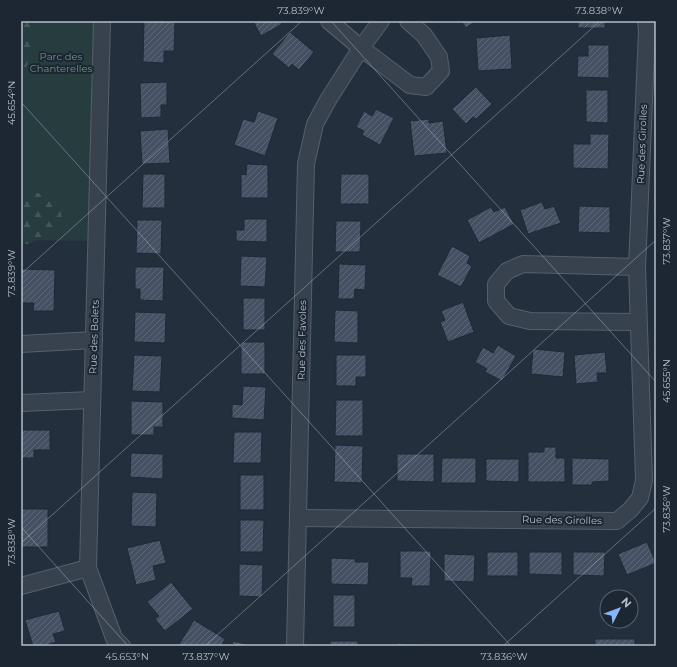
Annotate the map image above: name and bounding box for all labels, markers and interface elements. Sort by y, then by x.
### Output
text: 73.839°W [277,4,325,17]
text: 73.838°W [575,4,623,17]
park label: Parc des Chanterelles [30,50,92,75]
text: 45.654°N [5,81,18,125]
street label: Rue des Girolles [634,104,650,184]
text: 73.837°W [660,217,673,265]
text: 73.839°W [5,249,18,297]
street label: Rue des Bolets [86,299,102,374]
street label: Rue des Favoles [295,300,309,380]
text: 45.655°N [660,359,673,403]
text: 73.836°W [660,485,673,533]
street label: Rue des Girolles [522,513,602,527]
text: 73.838°W [5,518,18,566]
north arrow [599,589,639,629]
text: N [618,594,635,610]
text: 45.653°N [105,650,149,663]
text: 73.837°W [182,650,230,663]
text: 73.836°W [480,650,528,663]

